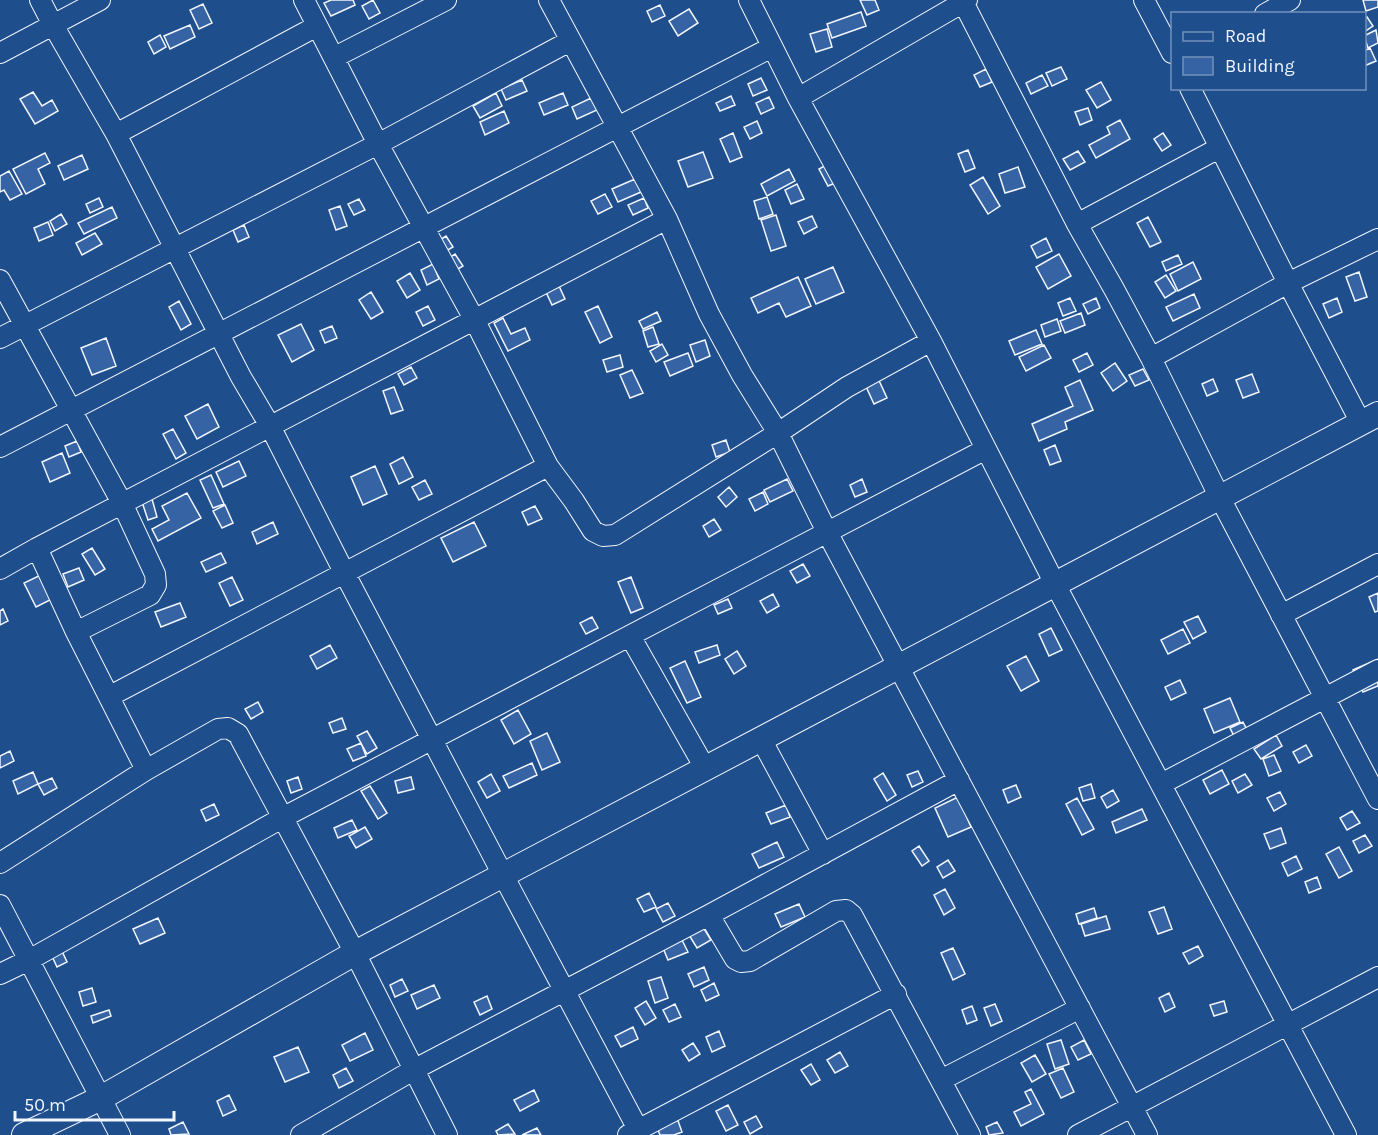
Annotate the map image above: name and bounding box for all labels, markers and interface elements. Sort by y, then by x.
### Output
legend [1171,12,1366,90]
text: Road [1225,25,1266,47]
text: Building [1225,55,1295,77]
scale bar [15,1084,174,1122]
text: 50 m [24,1094,66,1116]

